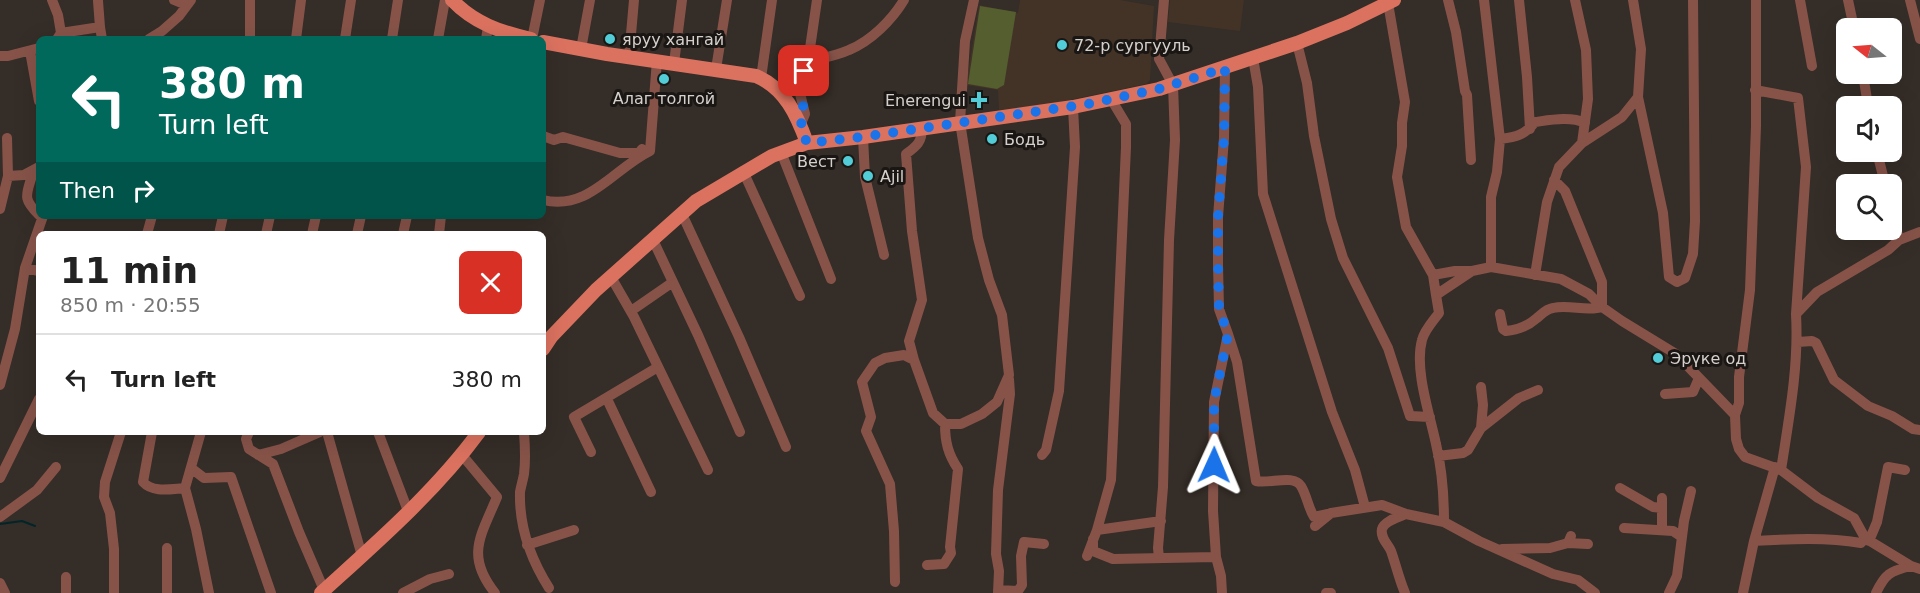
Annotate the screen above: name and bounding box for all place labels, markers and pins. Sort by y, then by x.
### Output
place label: яруу хангай [622,30,724,49]
marker: яруу хангай [603,32,617,46]
place label: 72-р сургууль [1074,36,1191,55]
marker: 72-р сургууль [1055,38,1069,52]
pin [778,45,829,96]
marker: Алаг толгой [657,72,671,86]
place label: Алаг толгой [613,89,715,108]
place label: Enerengui [885,91,966,110]
marker: Enerengui [970,91,988,109]
place label: Бодь [1004,130,1045,149]
marker: Бодь [985,132,999,146]
place label: Вест [797,152,836,171]
marker: Вест [841,154,855,168]
place label: Ajil [880,167,904,186]
marker: Ajil [861,169,875,183]
place label: Эрүке од [1670,349,1746,368]
marker: Эрүке од [1651,351,1665,365]

